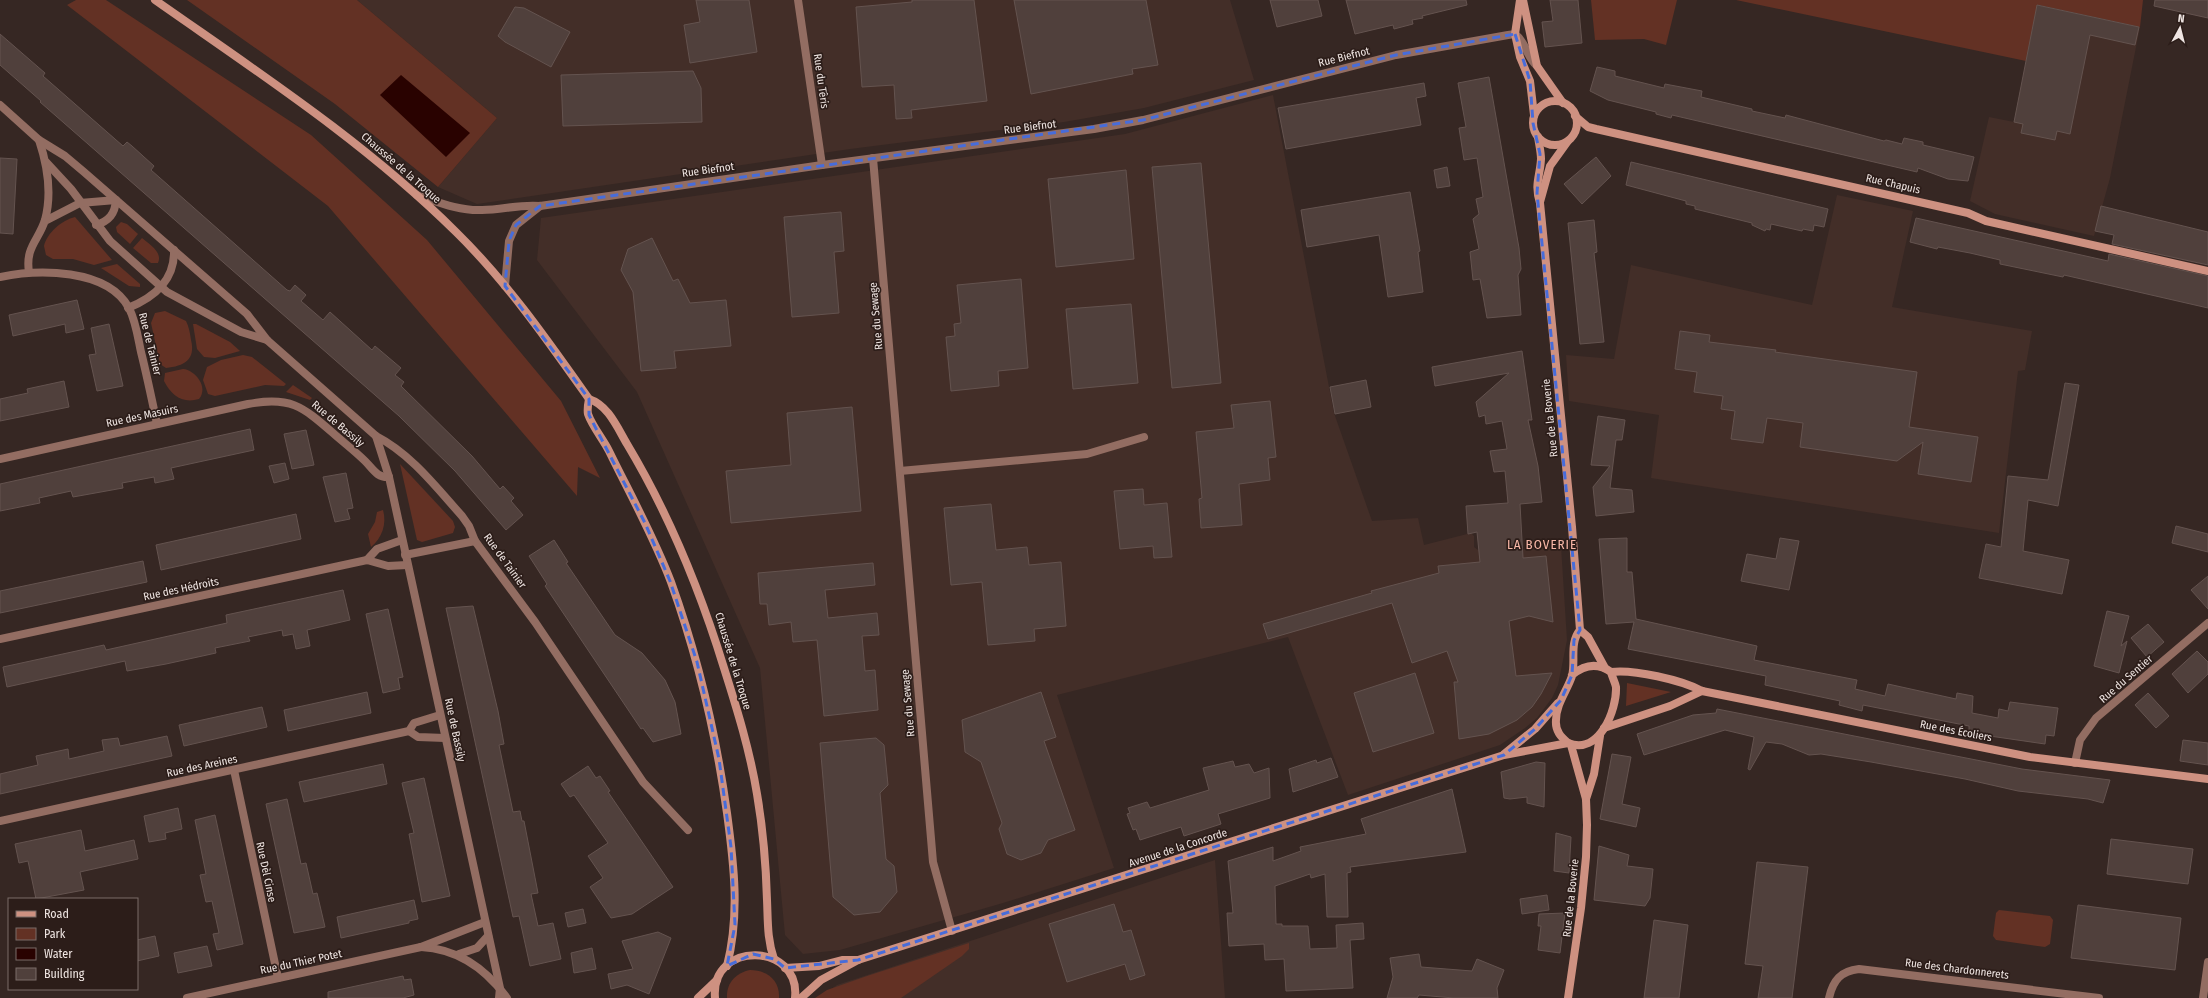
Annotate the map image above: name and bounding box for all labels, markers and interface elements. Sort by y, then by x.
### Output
north arrow [2160,8,2200,48]
text: N [2177,12,2185,25]
street label: Rue Biefnot [1317,44,1371,70]
street label: Rue du Têris [811,53,831,110]
street label: Rue Biefnot [1003,117,1057,137]
street label: Chaussée de la Troque [359,130,443,206]
street label: Rue Biefnot [681,160,735,180]
street label: Rue Chapuis [1864,171,1922,197]
street label: Rue du Sewage [867,282,885,350]
street label: Rue de Tainier [136,311,164,377]
street label: Rue de la Boverie [1539,378,1561,458]
street label: Rue de Bassily [309,398,367,450]
street label: Rue des Masuirs [105,402,179,430]
street label: Rue de Tainier [481,531,529,591]
district label: LA BOVERIE [1507,537,1577,552]
street label: Rue des Hédroits [142,575,220,603]
street label: Chaussée de la Troque [712,611,754,711]
street label: Rue du Sentier [2097,652,2155,706]
street label: Rue du Sewage [899,669,917,737]
street label: Rue de Bassily [442,697,468,763]
street label: Rue des Écoliers [1919,717,1994,744]
street label: Rue des Areines [166,752,239,780]
street label: Avenue de la Concorde [1127,826,1229,870]
street label: Rue Dèl Cinse [253,841,279,903]
street label: Rue de la Boverie [1560,858,1582,938]
legend [8,898,138,990]
text: Road [44,907,69,921]
text: Park [44,927,66,941]
text: Water [44,947,73,961]
street label: Rue du Thier Potet [259,947,343,977]
street label: Rue des Chardonnerets [1904,956,2010,982]
text: Building [44,967,85,981]

